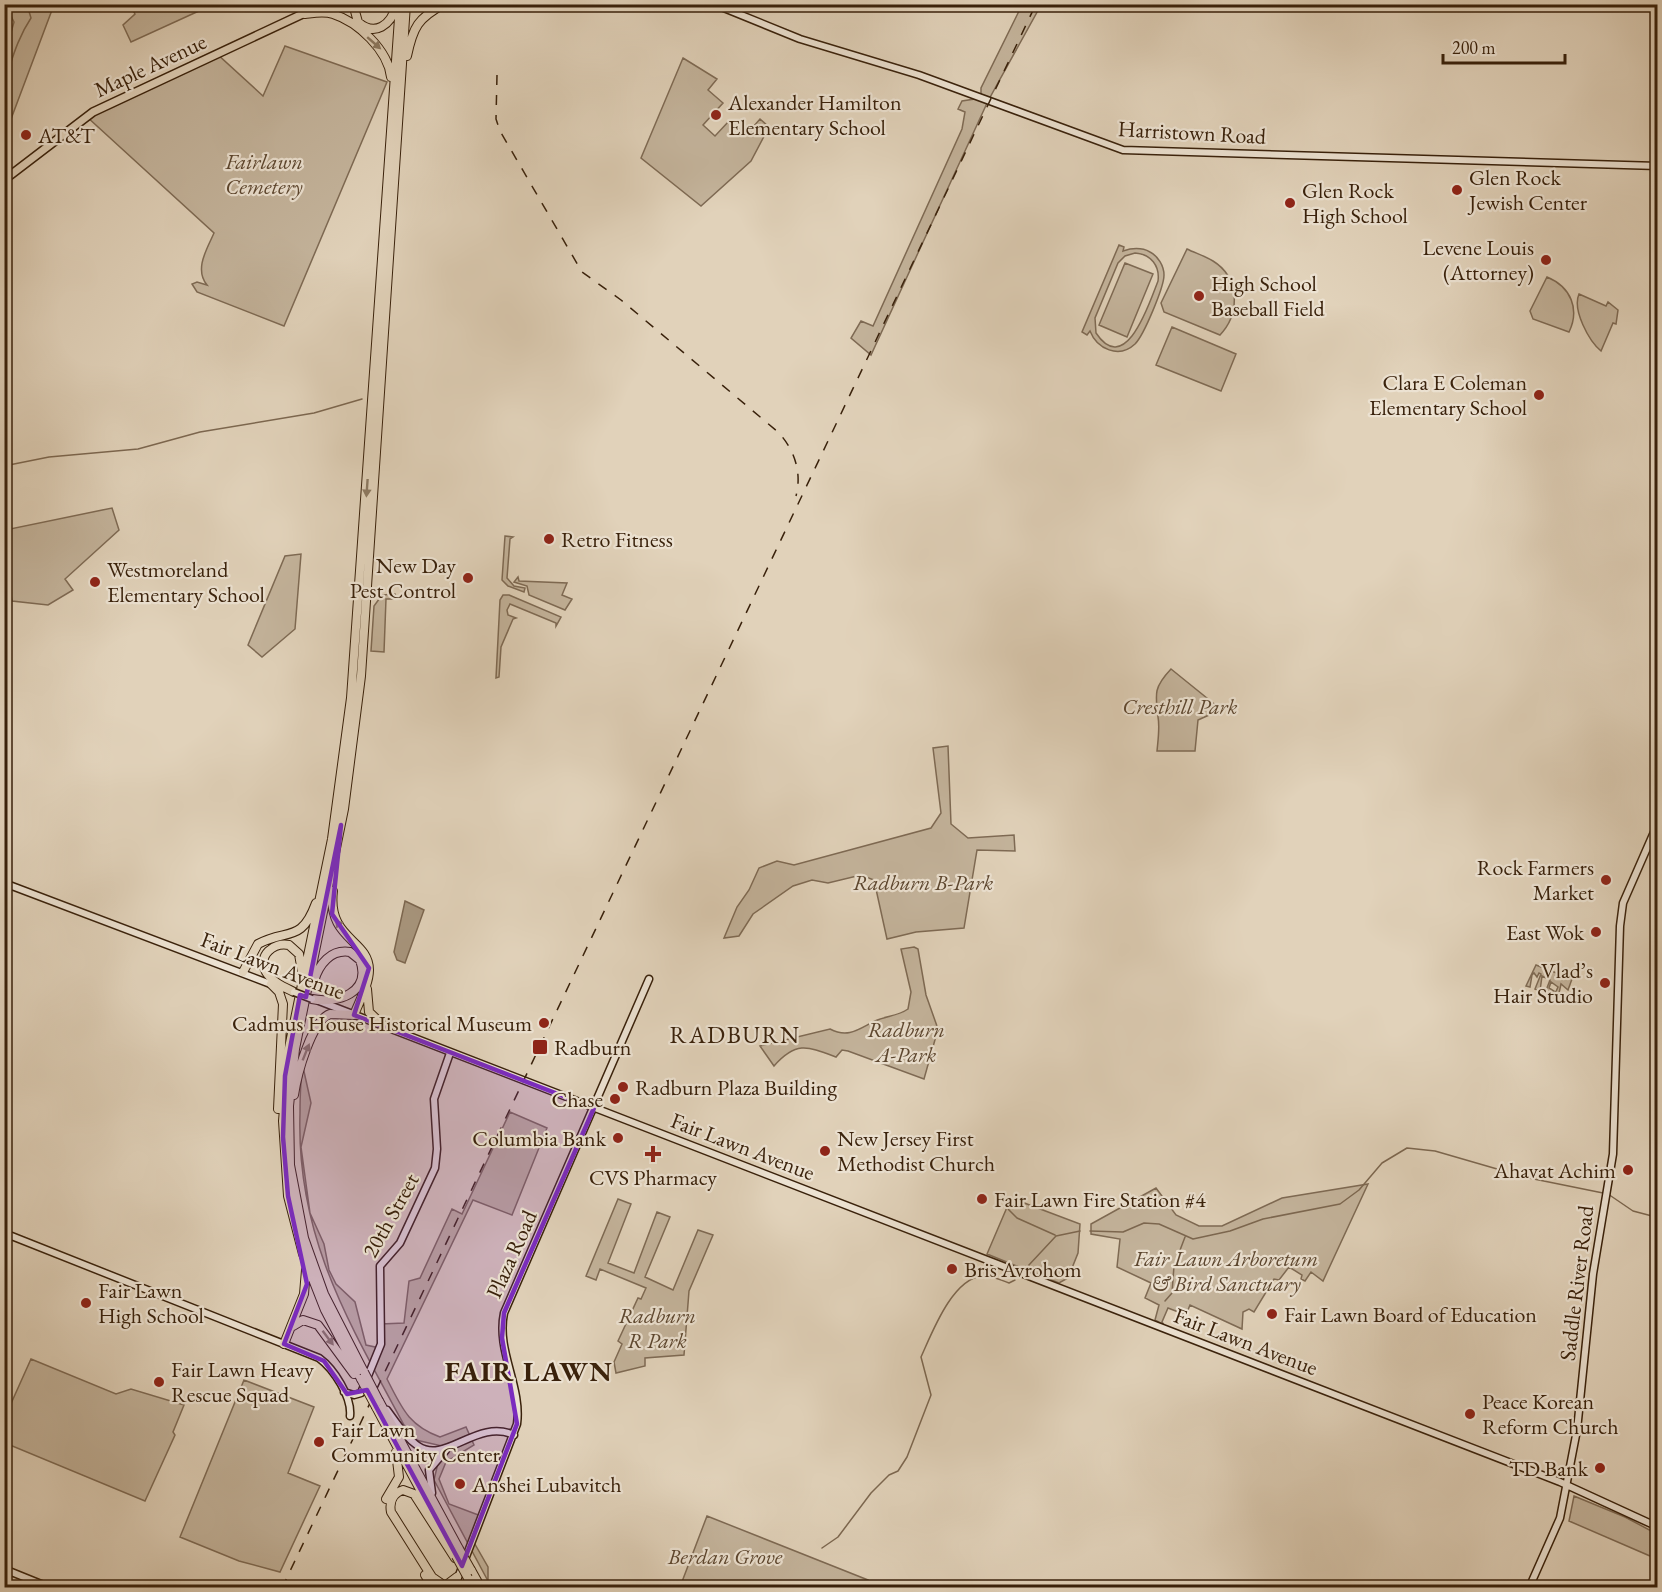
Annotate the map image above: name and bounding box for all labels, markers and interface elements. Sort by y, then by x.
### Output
street label: Maple Avenue [89,27,211,104]
scale bar [1443,27,1564,65]
one-way arrow [366,36,381,49]
text: 200 m [1452,36,1496,59]
place label: Alexander Hamilton Elementary School [727,88,902,142]
marker: Alexander Hamilton Elementary School [709,108,723,122]
street label: Harristown Road [1117,114,1268,151]
place label: AT&T [37,121,95,150]
marker: AT&T [19,128,33,142]
park label: Fairlawn Cemetery [224,147,303,201]
place label: Glen Rock Jewish Center [1467,163,1588,217]
place label: Glen Rock High School [1302,176,1408,230]
marker: Glen Rock Jewish Center [1450,183,1464,197]
marker: Glen Rock High School [1283,196,1297,210]
place label: Levene Louis (Attorney) [1422,233,1534,287]
marker: Levene Louis (Attorney) [1539,253,1553,267]
place label: High School Baseball Field [1211,269,1326,323]
marker: High School Baseball Field [1192,289,1206,303]
place label: Clara E Coleman Elementary School [1369,368,1527,422]
marker: Clara E Coleman Elementary School [1532,388,1546,402]
one-way arrow [362,478,372,497]
place label: Retro Fitness [561,525,673,554]
marker: Retro Fitness [542,532,556,546]
place label: New Day Pest Control [350,551,456,605]
place label: Westmoreland Elementary School [107,555,265,609]
marker: New Day Pest Control [461,571,475,585]
marker: Westmoreland Elementary School [88,575,102,589]
park label: Cresthill Park [1122,692,1238,721]
place label: Rock Farmers Market [1477,853,1594,907]
park label: Radburn B-Park [853,868,993,897]
marker: Rock Farmers Market [1599,873,1613,887]
place label: East Wok [1506,918,1585,947]
one-way arrow [334,919,347,935]
street label: Fair Lawn Avenue [197,925,349,1006]
marker: East Wok [1589,925,1603,939]
place label: Vlad’s Hair Studio [1493,956,1593,1010]
marker: Vlad’s Hair Studio [1598,976,1612,990]
place label: Cadmus House Historical Museum [232,1009,532,1038]
park label: Radburn A-Park [867,1015,945,1069]
marker: Cadmus House Historical Museum [537,1016,551,1030]
district label: RADBURN [669,1019,801,1050]
place label: Radburn [554,1033,632,1062]
marker: Radburn [531,1038,549,1056]
one-way arrow [302,1043,311,1061]
place label: Radburn Plaza Building [635,1073,837,1102]
marker: Radburn Plaza Building [616,1080,630,1094]
place label: Chase [552,1085,603,1114]
marker: Chase [608,1092,622,1106]
street label: Fair Lawn Avenue [667,1106,819,1187]
place label: Columbia Bank [472,1124,607,1153]
place label: New Jersey First Methodist Church [837,1124,995,1178]
marker: Columbia Bank [611,1131,625,1145]
marker: New Jersey First Methodist Church [818,1144,832,1158]
marker: CVS Pharmacy [646,1147,660,1161]
place label: Ahavat Achim [1493,1156,1616,1185]
place label: CVS Pharmacy [589,1163,717,1192]
marker: Ahavat Achim [1621,1163,1635,1177]
street label: 20th Street [355,1168,425,1263]
place label: Fair Lawn Fire Station #4 [994,1185,1206,1214]
marker: Fair Lawn Fire Station #4 [975,1192,989,1206]
street label: Saddle River Road [1553,1203,1601,1362]
street label: Plaza Road [479,1205,544,1303]
park label: Fair Lawn Arboretum & Bird Sanctuary [1133,1244,1318,1298]
place label: Bris Avrohom [964,1255,1082,1284]
marker: Bris Avrohom [945,1262,959,1276]
place label: Fair Lawn High School [98,1276,204,1330]
marker: Fair Lawn High School [79,1296,93,1310]
place label: Fair Lawn Board of Education [1284,1300,1537,1329]
park label: Radburn R Park [618,1301,696,1355]
street label: Fair Lawn Avenue [1170,1301,1322,1382]
marker: Fair Lawn Board of Education [1265,1307,1279,1321]
one-way arrow [322,1330,334,1346]
district label: FAIR LAWN [445,1353,613,1389]
place label: Fair Lawn Heavy Rescue Squad [171,1355,314,1409]
marker: Fair Lawn Heavy Rescue Squad [152,1375,166,1389]
place label: Peace Korean Reform Church [1482,1387,1619,1441]
marker: Peace Korean Reform Church [1463,1407,1477,1421]
place label: Fair Lawn Community Center [331,1415,501,1469]
marker: Fair Lawn Community Center [312,1435,326,1449]
place label: TD Bank [1509,1454,1589,1483]
marker: TD Bank [1593,1461,1607,1475]
place label: Anshei Lubavitch [471,1470,622,1499]
marker: Anshei Lubavitch [453,1477,467,1491]
park label: Berdan Grove [667,1542,783,1571]

